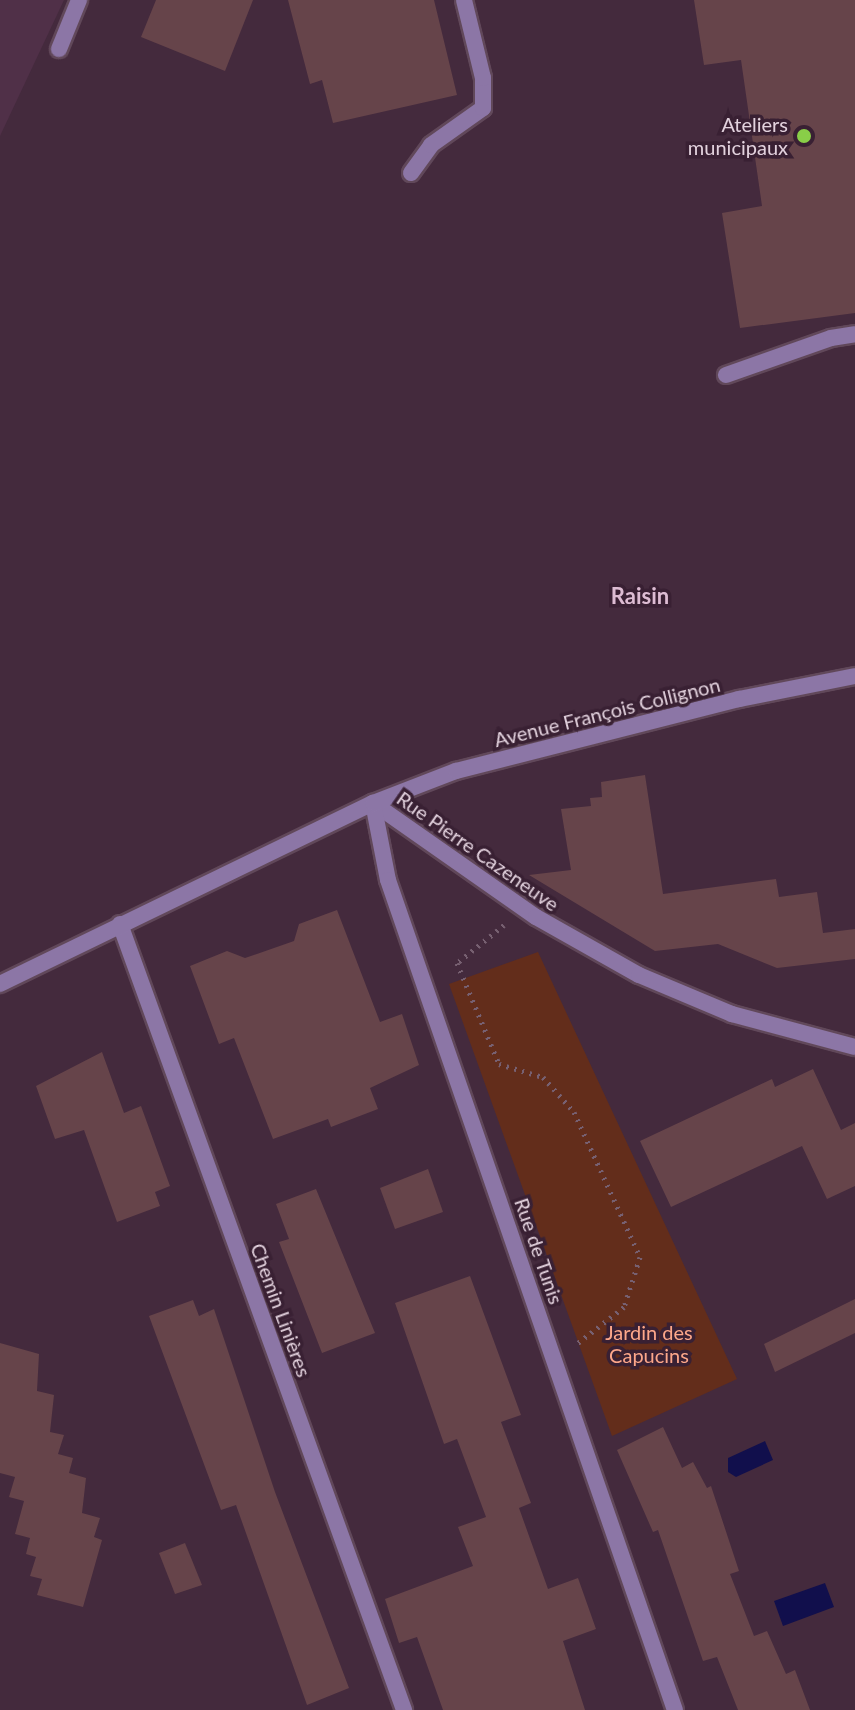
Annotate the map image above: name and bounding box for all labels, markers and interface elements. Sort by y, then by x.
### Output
place label: Ateliers municipaux [688,112,788,159]
marker: Ateliers municipaux [795,127,813,145]
district label: Raisin [611,583,669,609]
street label: Avenue François Collignon [491,672,723,752]
street label: Rue Pierre Cazeneuve [392,786,564,916]
street label: Rue de Tunis [510,1194,568,1308]
street label: Chemin Linières [246,1240,316,1380]
park label: Jardin des Capucins [605,1321,693,1368]

